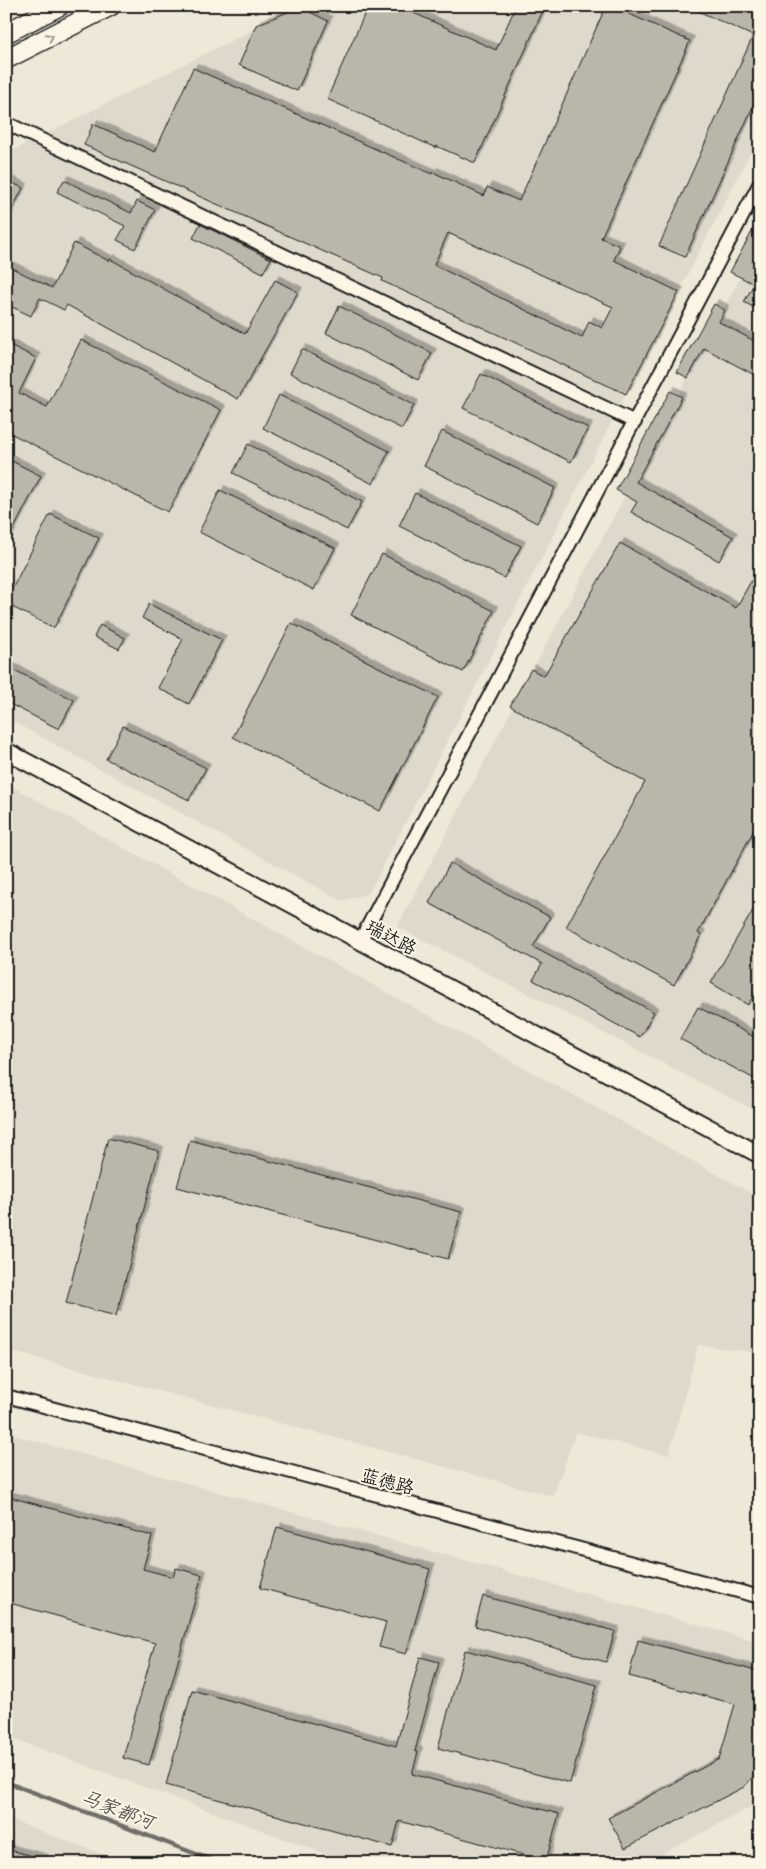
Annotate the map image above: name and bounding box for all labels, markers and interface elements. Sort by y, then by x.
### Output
one-way arrow [44,33,53,43]
street label: 瑞达路 [362,911,422,961]
street label: 蓝德路 [358,1460,418,1500]
water label: 马家都河 [77,1781,161,1836]

